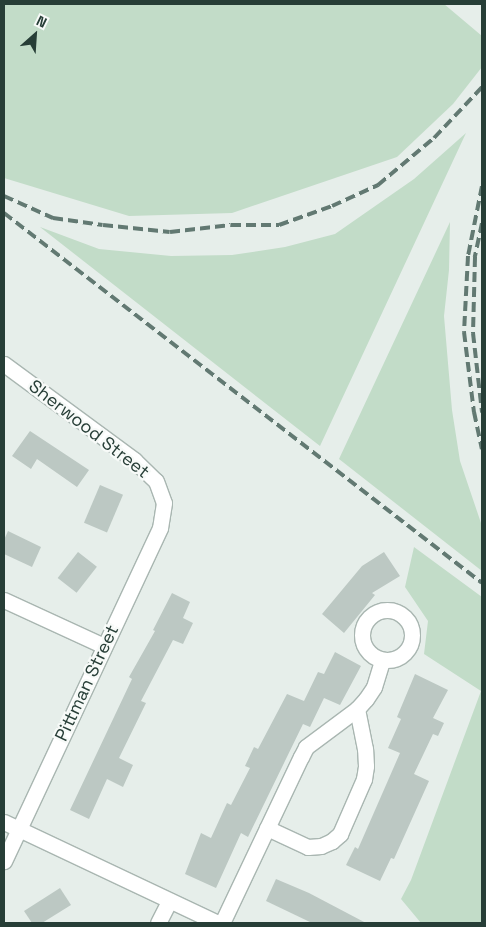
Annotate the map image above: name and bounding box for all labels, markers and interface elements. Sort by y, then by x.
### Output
north arrow [10,10,60,60]
text: N [33,11,50,32]
street label: Sherwood Street [24,375,154,483]
street label: Pittman Street [51,621,123,745]

